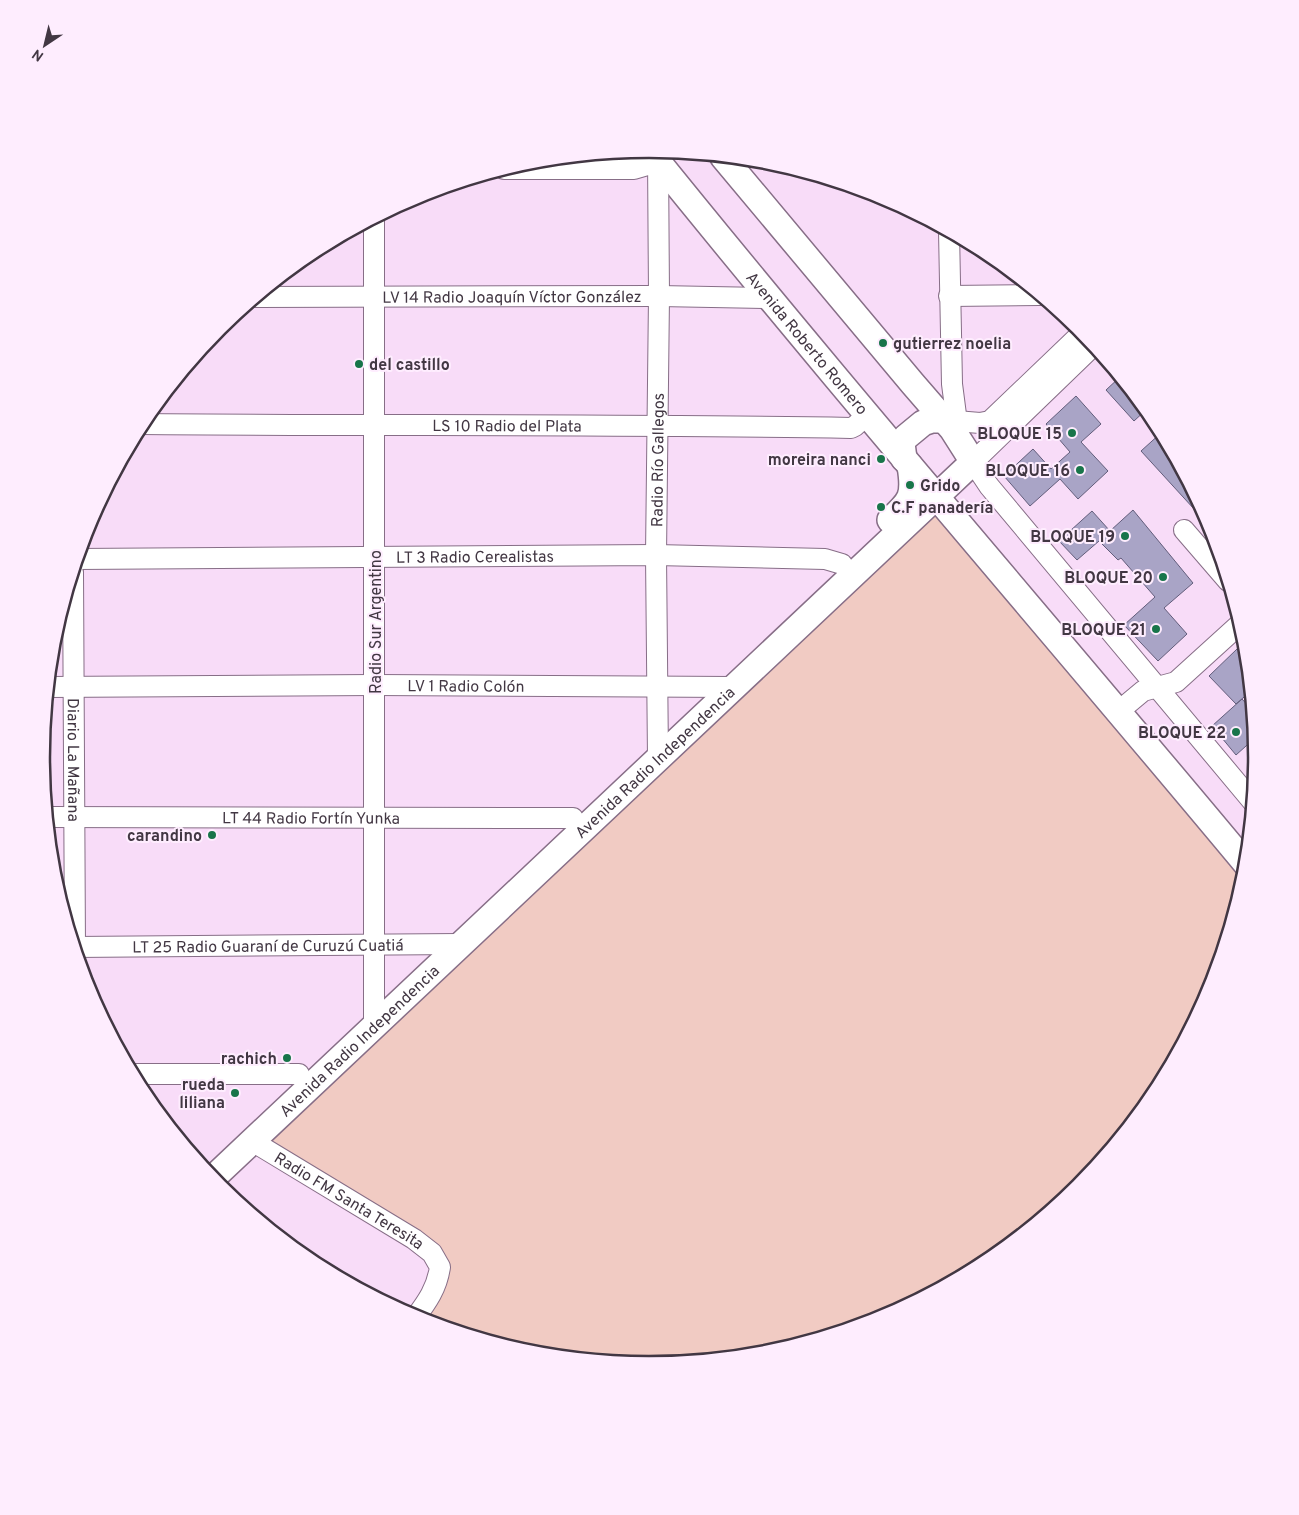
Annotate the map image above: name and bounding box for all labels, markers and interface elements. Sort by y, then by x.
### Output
north arrow [20,20,70,70]
text: N [29,45,47,64]
street label: Avenida Roberto Romero [741,269,871,420]
street label: LV 14 Radio Joaquín Víctor González [382,288,642,309]
place label: gutierrez noelia [893,335,1011,355]
marker: gutierrez noelia [877,337,889,349]
place label: del castillo [369,356,450,376]
marker: del castillo [353,358,365,370]
street label: Radio Río Gallegos [648,393,670,527]
street label: LS 10 Radio del Plata [432,417,582,437]
place label: BLOQUE 15 [977,425,1062,445]
marker: BLOQUE 15 [1066,427,1078,439]
place label: moreira nanci [768,451,871,471]
marker: moreira nanci [875,453,887,465]
place label: BLOQUE 16 [985,462,1070,482]
marker: BLOQUE 16 [1074,464,1086,476]
place label: Grido [920,477,960,497]
marker: Grido [904,479,916,491]
place label: C.F panadería [891,499,993,519]
marker: C.F panadería [875,501,887,513]
place label: BLOQUE 19 [1030,528,1115,548]
marker: BLOQUE 19 [1119,530,1131,542]
street label: LT 3 Radio Cerealistas [396,548,554,569]
street label: Radio Sur Argentino [367,550,387,694]
place label: BLOQUE 20 [1064,569,1153,589]
marker: BLOQUE 20 [1157,571,1169,583]
place label: BLOQUE 21 [1061,621,1146,641]
marker: BLOQUE 21 [1150,623,1162,635]
street label: LV 1 Radio Colón [407,677,525,698]
street label: Avenida Radio Independencia [572,683,740,844]
street label: Diario La Mañana [62,698,82,822]
place label: BLOQUE 22 [1138,724,1226,744]
marker: BLOQUE 22 [1230,726,1242,738]
street label: LT 44 Radio Fortín Yunka [222,809,400,830]
place label: carandino [127,827,202,847]
marker: carandino [206,829,218,841]
street label: LT 25 Radio Guaraní de Curuzú Cuatiá [132,936,404,959]
street label: Avenida Radio Independencia [276,962,445,1122]
place label: rachich [221,1050,277,1070]
marker: rachich [281,1052,293,1064]
place label: rueda liliana [179,1076,225,1114]
marker: rueda liliana [229,1087,241,1099]
street label: Radio FM Santa Teresita [270,1149,427,1255]

